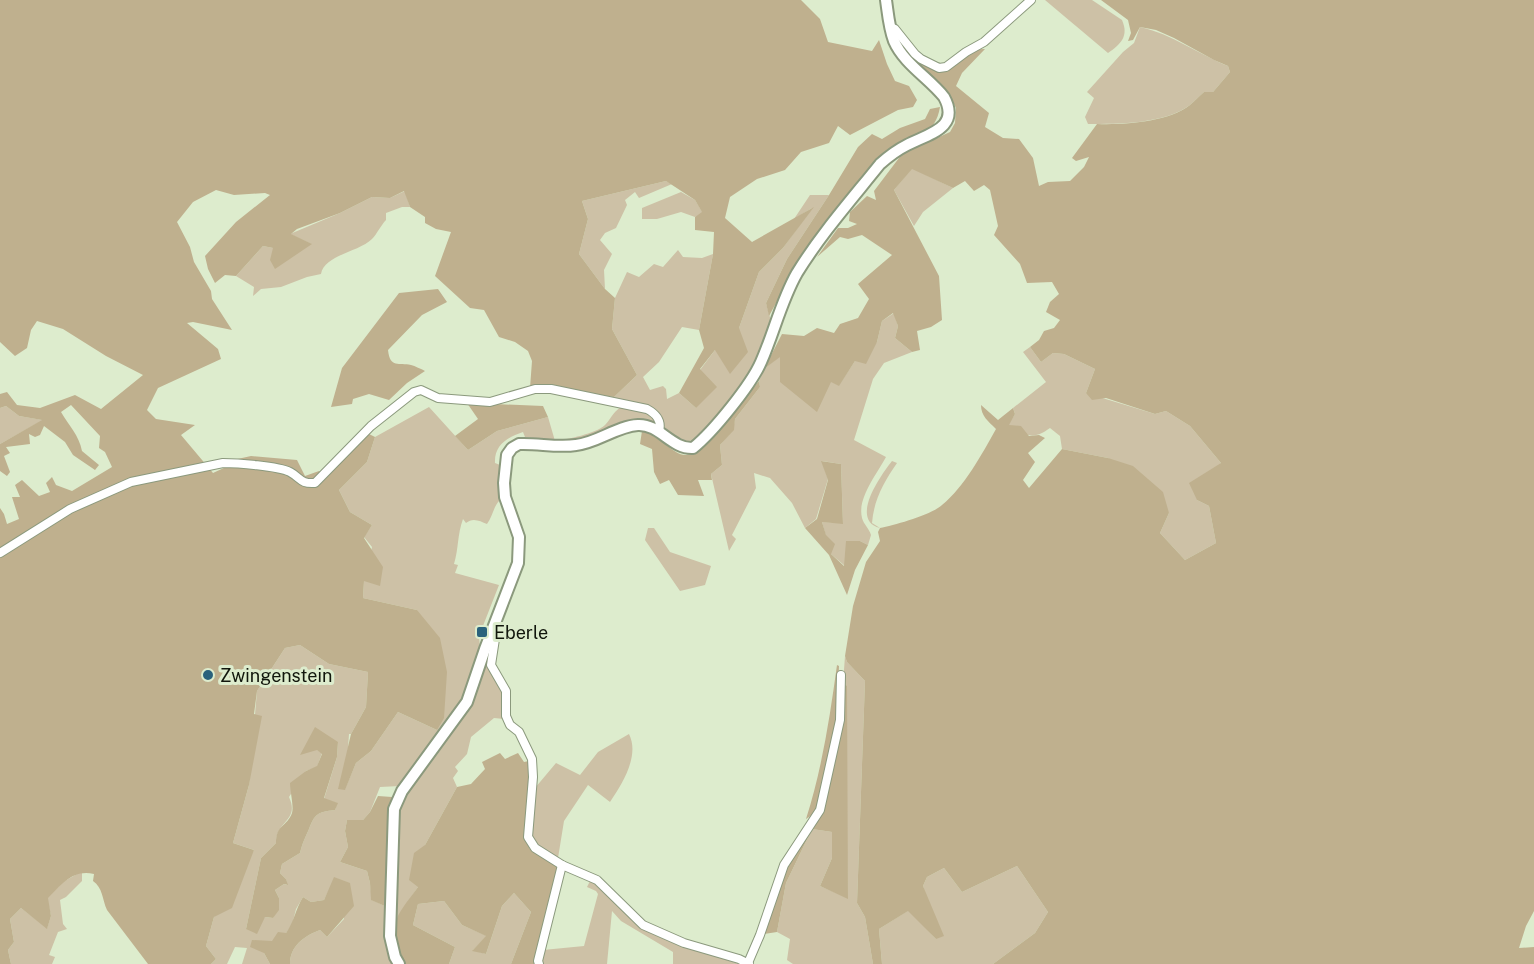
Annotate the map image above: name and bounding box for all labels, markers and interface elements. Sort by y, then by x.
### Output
place label: Eberle [494,622,548,643]
marker: Eberle [475,625,489,639]
place label: Zwingenstein [220,665,332,686]
marker: Zwingenstein [201,668,215,682]

